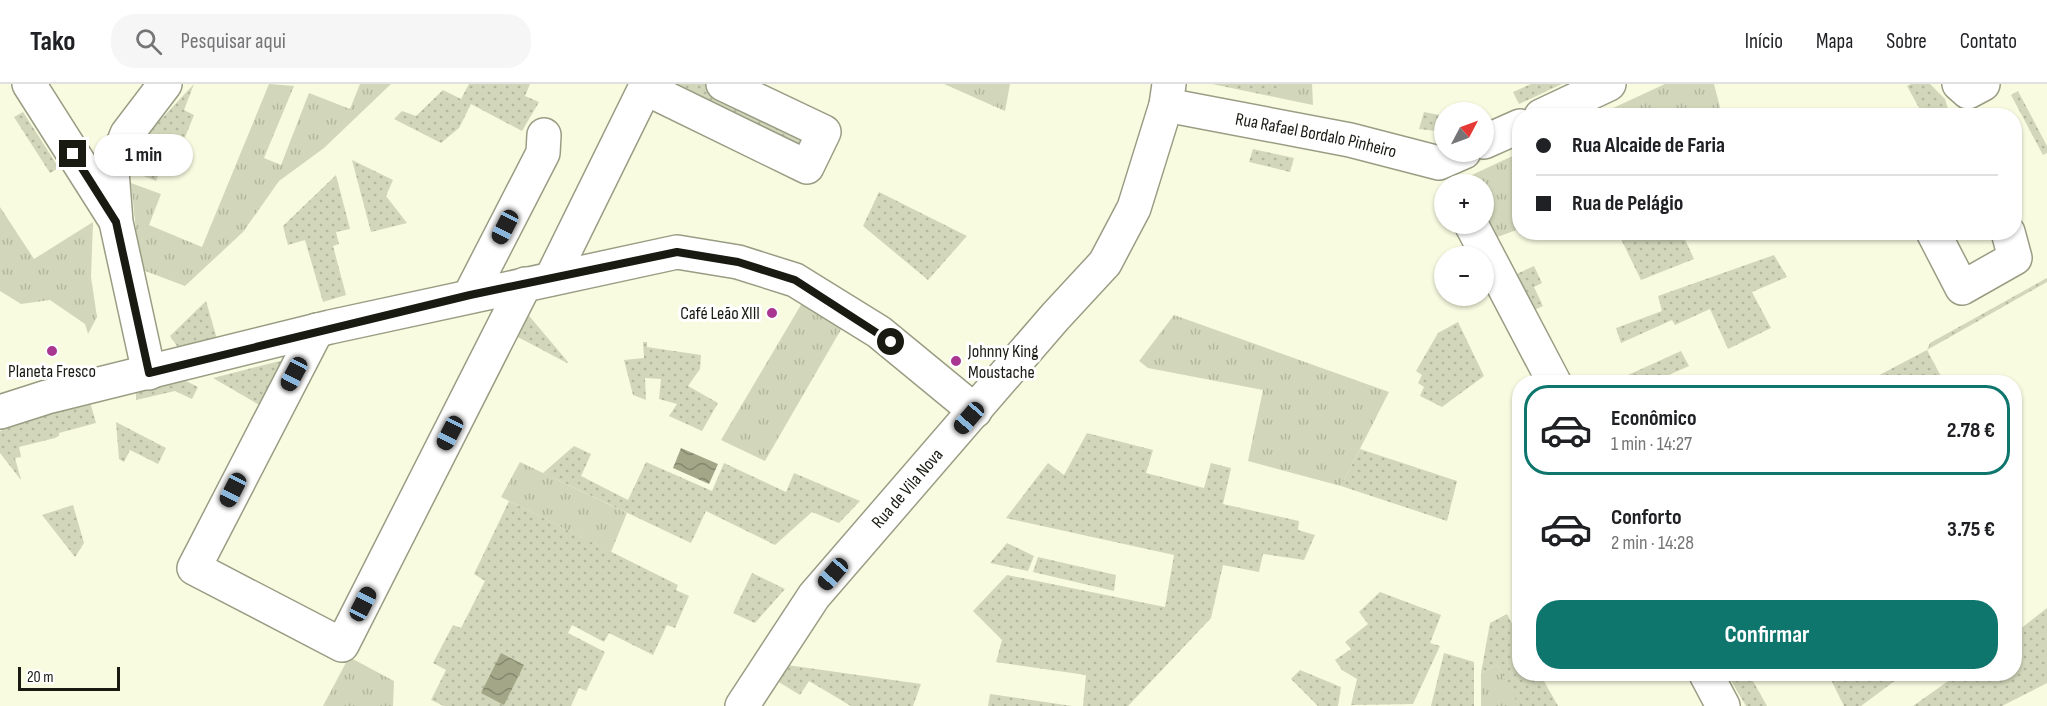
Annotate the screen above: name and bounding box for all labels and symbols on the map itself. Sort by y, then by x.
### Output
north arrow [1434,102,1494,162]
street label: Rua Rafael Bordalo Pinheiro [1234,108,1399,162]
callout: 1 min [94,133,193,175]
route end [59,140,86,167]
car [489,207,521,247]
place label: Café Leão XIII [680,303,760,324]
marker: Café Leão XIII [765,306,779,320]
route start [877,328,904,355]
place label: Johnny King Moustache [967,341,1038,383]
marker: Planeta Fresco [45,344,59,358]
car [278,354,310,394]
marker: Johnny King Moustache [949,354,963,368]
place label: Planeta Fresco [8,361,96,382]
car [950,399,988,437]
car [434,413,466,453]
street label: Rua de Vila Nova [867,444,947,532]
car [217,470,249,510]
car [814,555,852,593]
car [347,584,379,624]
scale bar [18,664,120,692]

